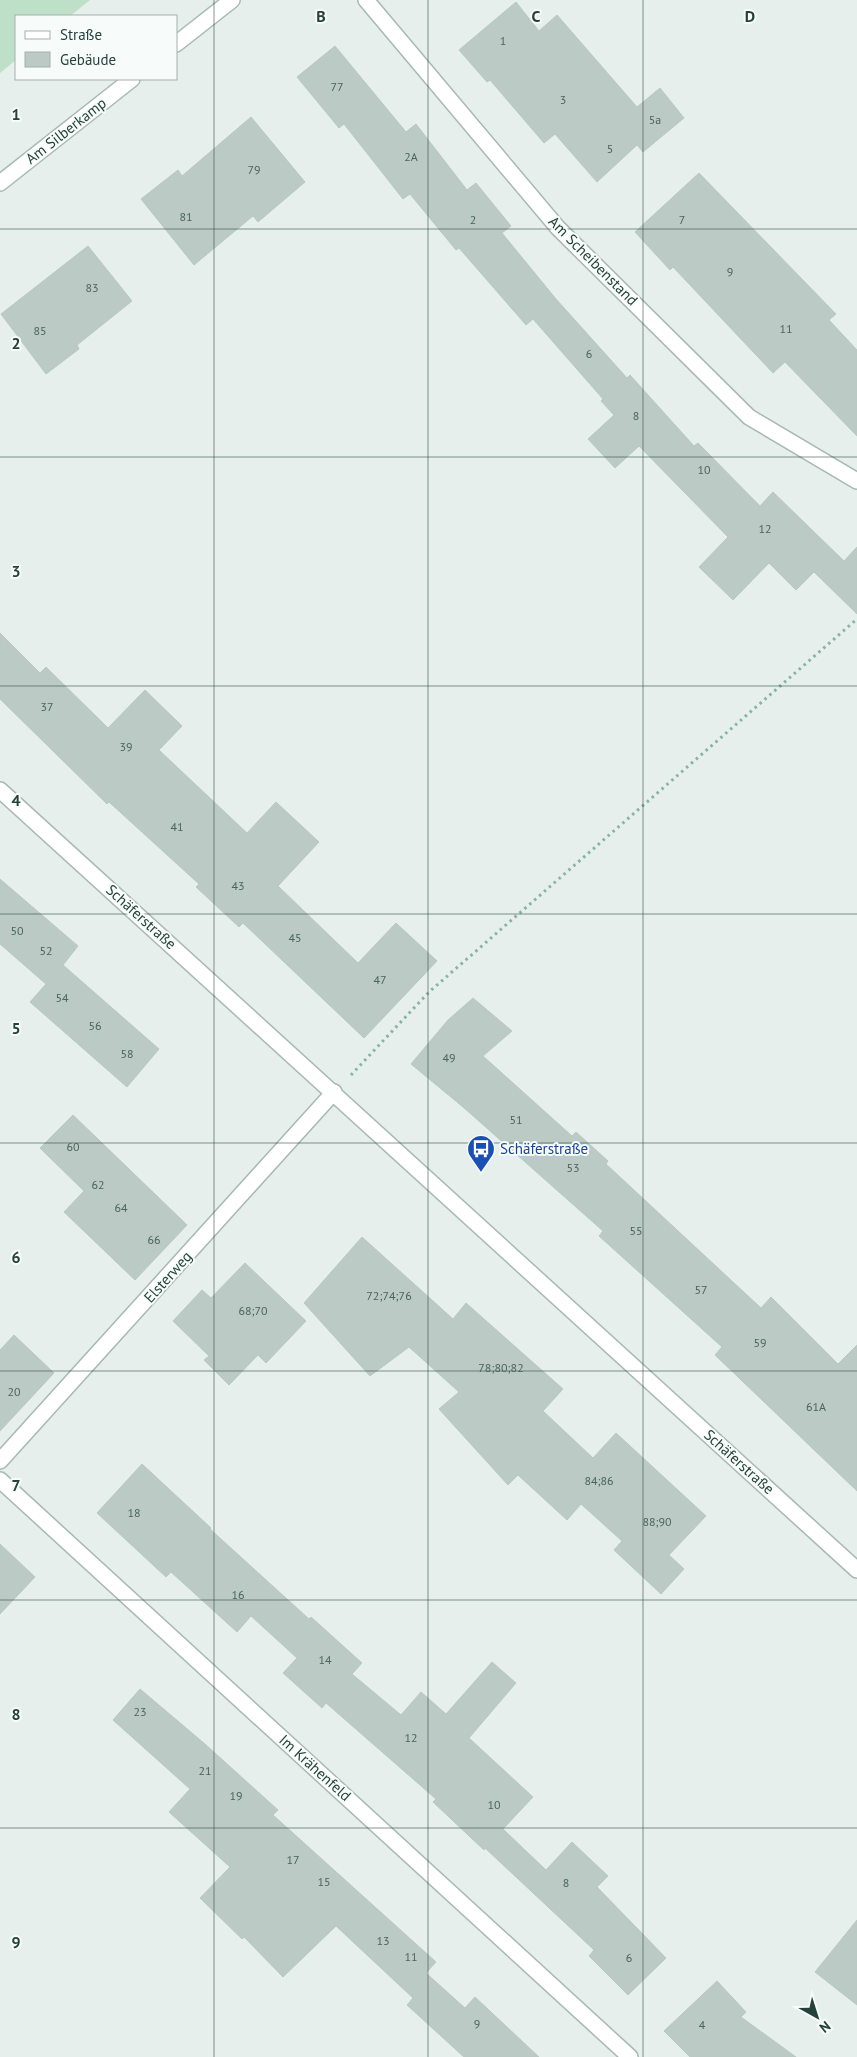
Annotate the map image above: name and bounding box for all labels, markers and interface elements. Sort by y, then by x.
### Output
text: B [316,6,326,26]
text: C [532,6,541,26]
text: D [745,6,755,26]
legend [15,15,178,80]
text: Straße [60,25,102,44]
house number: 1 [500,33,506,48]
text: Gebäude [60,50,116,69]
house number: 77 [330,79,344,94]
house number: 3 [560,92,566,107]
street label: Am Silberkamp [22,93,110,168]
text: 1 [11,104,21,124]
house number: 5a [649,112,661,127]
house number: 5 [607,141,613,156]
house number: 2A [404,149,418,164]
house number: 79 [247,162,261,177]
house number: 81 [179,209,193,224]
house number: 2 [470,212,476,227]
street label: Am Scheibenstand [545,212,642,309]
house number: 7 [679,212,685,227]
house number: 9 [727,264,733,279]
house number: 83 [85,280,99,295]
house number: 11 [779,321,793,336]
house number: 85 [33,323,47,338]
text: 2 [11,333,21,353]
house number: 6 [586,346,592,361]
house number: 8 [633,408,639,423]
house number: 10 [697,462,711,477]
house number: 12 [758,521,772,536]
text: 3 [11,561,21,581]
house number: 37 [40,699,54,714]
house number: 39 [119,739,133,754]
text: 4 [11,790,21,810]
house number: 41 [170,819,184,834]
house number: 43 [231,878,245,893]
street label: Schäferstraße [102,880,180,953]
house number: 50 [10,923,24,938]
house number: 45 [288,930,302,945]
house number: 52 [39,943,53,958]
house number: 47 [373,972,387,987]
house number: 54 [55,990,69,1005]
text: 5 [11,1018,21,1038]
house number: 56 [88,1018,102,1033]
house number: 58 [120,1046,134,1061]
house number: 49 [442,1050,456,1065]
house number: 51 [509,1112,523,1127]
bus stop icon: Schäferstraße [466,1134,496,1173]
house number: 60 [66,1139,80,1154]
place label: Schäferstraße [500,1139,588,1158]
house number: 53 [566,1160,580,1175]
house number: 62 [91,1177,105,1192]
house number: 64 [114,1200,128,1215]
house number: 55 [629,1223,643,1238]
house number: 66 [147,1232,161,1247]
text: 6 [11,1247,21,1267]
street label: Elsterweg [140,1247,196,1306]
house number: 57 [694,1282,708,1297]
house number: 72;74;76 [366,1288,412,1303]
house number: 68;70 [238,1303,268,1318]
house number: 59 [753,1335,767,1350]
house number: 78;80;82 [478,1360,524,1375]
house number: 20 [7,1384,21,1399]
house number: 61A [806,1399,826,1414]
street label: Schäferstraße [700,1425,778,1498]
house number: 84;86 [584,1473,614,1488]
text: 7 [11,1475,21,1495]
house number: 18 [127,1505,141,1520]
house number: 88;90 [642,1514,672,1529]
house number: 16 [231,1587,245,1602]
house number: 14 [318,1652,332,1667]
text: 8 [11,1704,21,1724]
house number: 23 [133,1704,147,1719]
street label: Im Krähenfeld [275,1730,355,1805]
house number: 12 [404,1730,418,1745]
house number: 21 [198,1763,212,1778]
house number: 19 [229,1788,243,1803]
house number: 10 [487,1797,501,1812]
house number: 17 [286,1852,300,1867]
house number: 15 [317,1874,331,1889]
house number: 8 [563,1875,569,1890]
text: 9 [11,1932,21,1952]
house number: 13 [376,1933,390,1948]
house number: 11 [404,1949,418,1964]
house number: 6 [626,1950,632,1965]
north arrow [792,1992,842,2042]
house number: 9 [474,2016,480,2031]
house number: 4 [699,2017,706,2032]
text: N [816,2017,834,2037]

